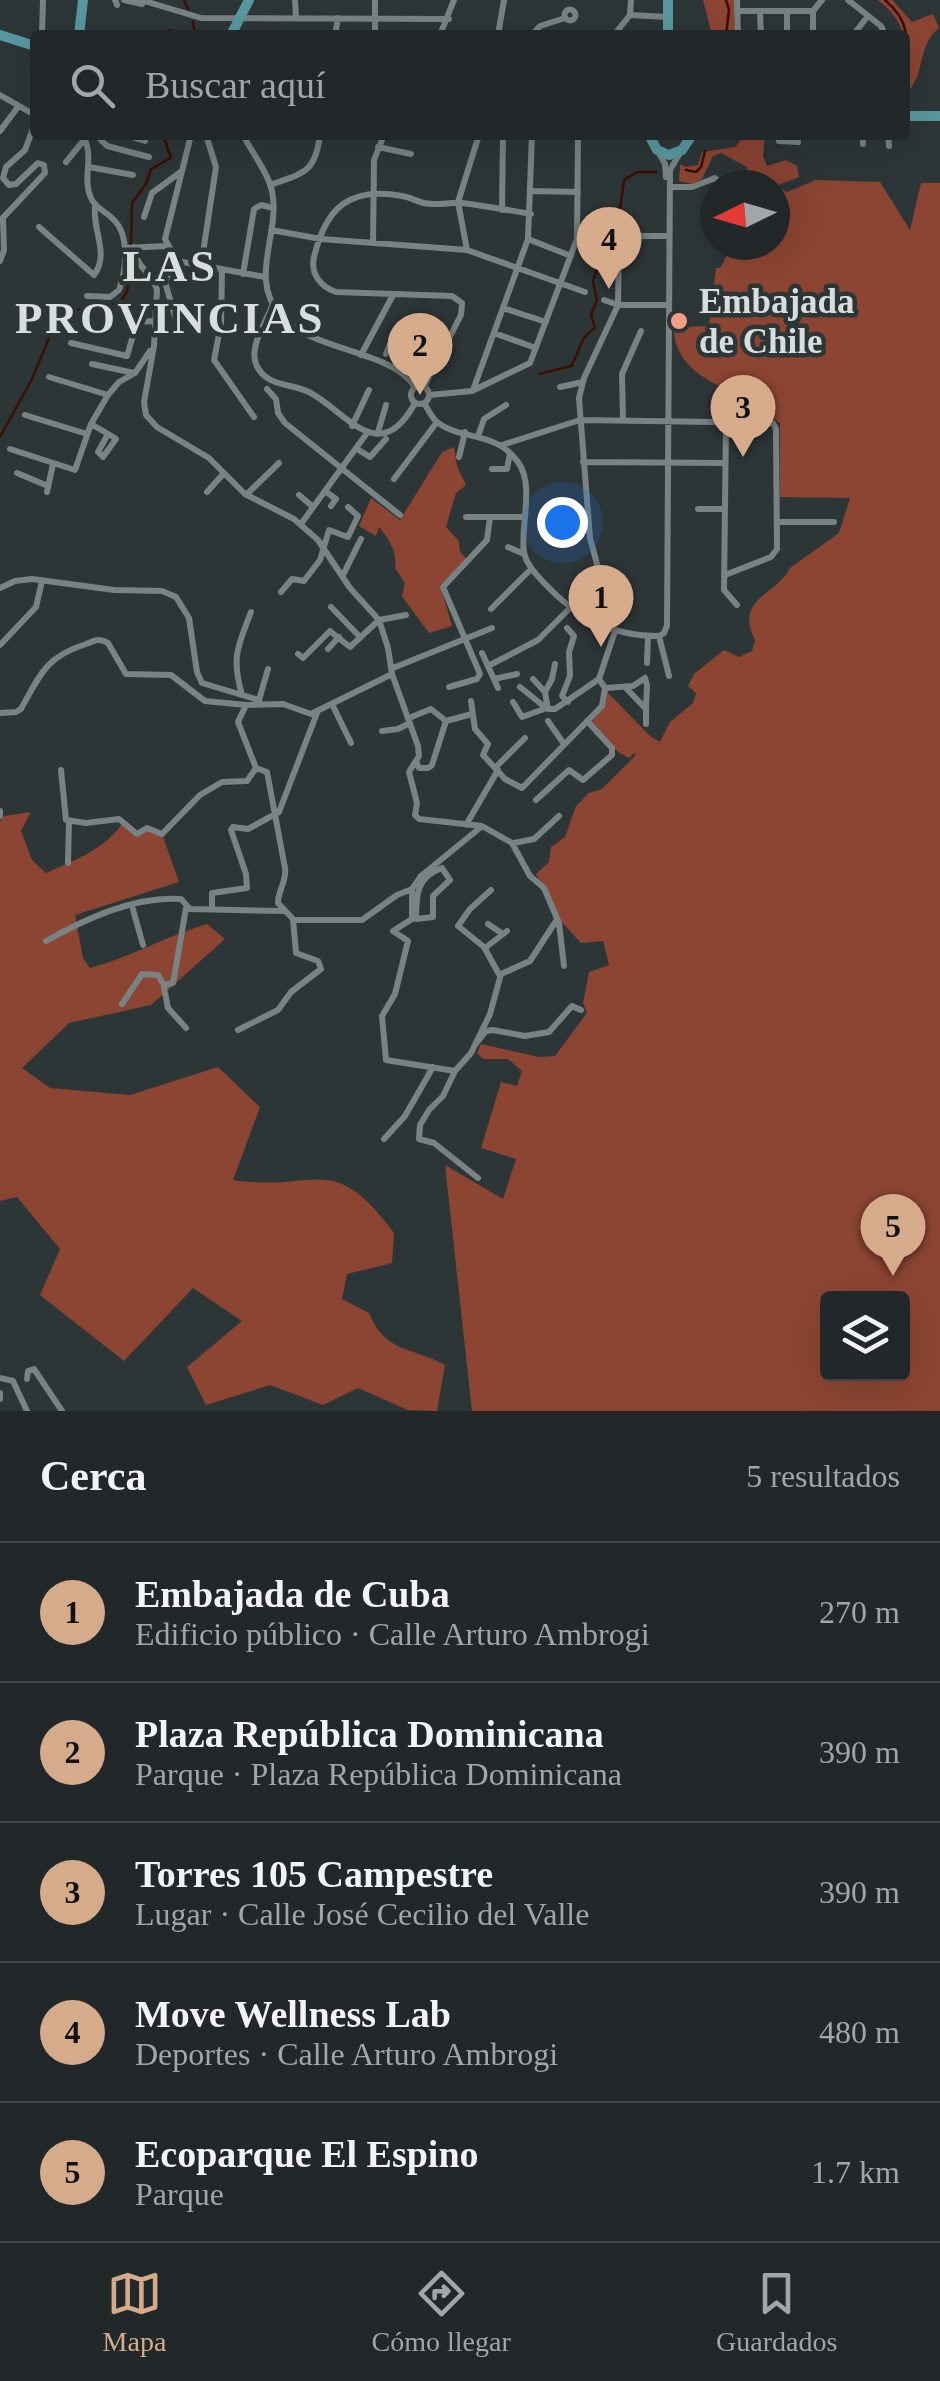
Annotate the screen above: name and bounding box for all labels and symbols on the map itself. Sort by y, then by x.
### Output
north arrow [700,170,790,260]
pin: 4 [576,206,642,289]
district label: LAS PROVINCIAS [15,241,325,343]
place label: Embajada de Chile [699,282,855,361]
marker: Embajada de Chile [668,310,690,332]
pin: 2 [388,312,452,395]
pin: 3 [710,374,776,457]
your location [537,497,588,548]
pin: 1 [568,564,634,647]
pin: 5 [860,1194,926,1276]

